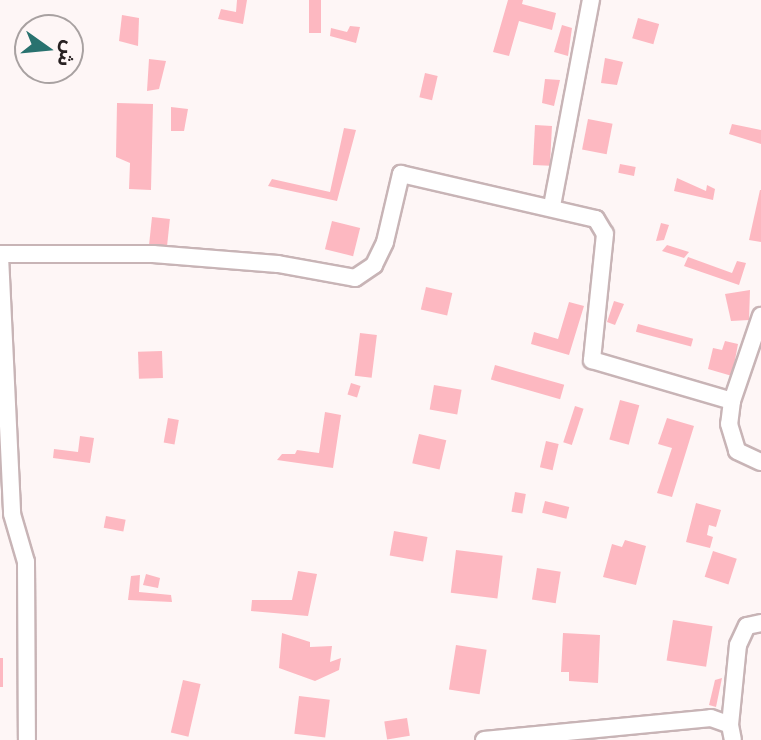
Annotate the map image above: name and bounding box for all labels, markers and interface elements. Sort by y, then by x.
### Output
north arrow [14,14,84,84]
text: ش [53,38,82,70]

